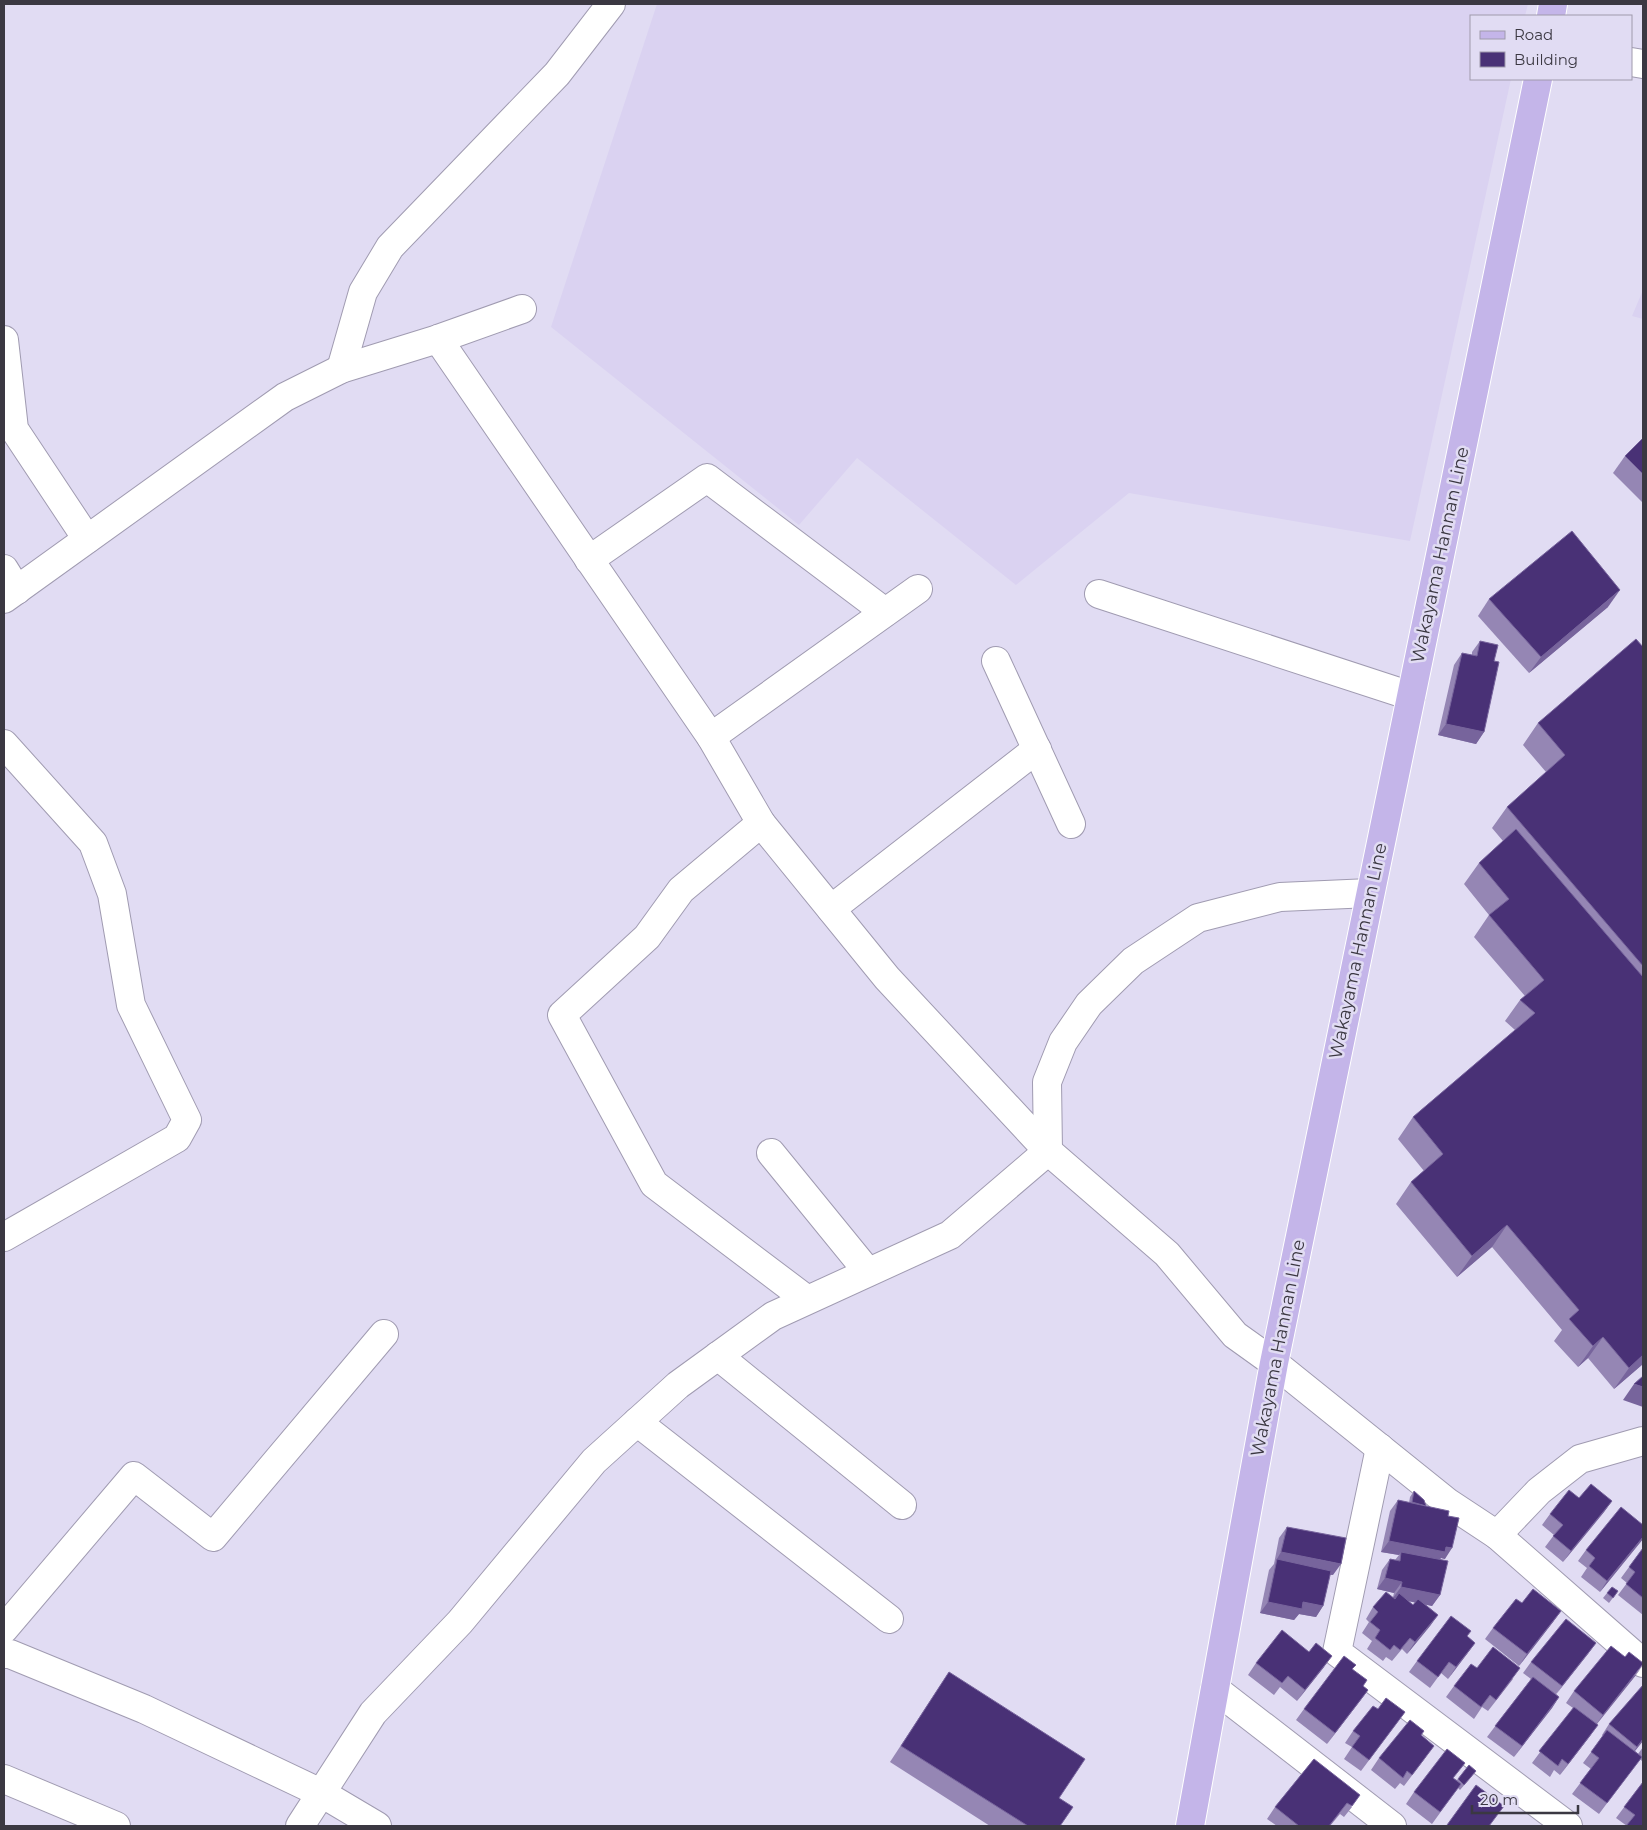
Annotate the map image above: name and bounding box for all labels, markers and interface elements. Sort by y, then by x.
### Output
legend [1470,15,1632,80]
text: Road [1514,25,1553,44]
text: Building [1514,50,1578,69]
street label: Wakayama Hannan Line [1406,445,1474,665]
street label: Wakayama Hannan Line [1324,841,1392,1061]
street label: Wakayama Hannan Line [1246,1238,1310,1458]
scale bar [1472,1782,1578,1814]
text: 20 m [1480,1790,1518,1809]

